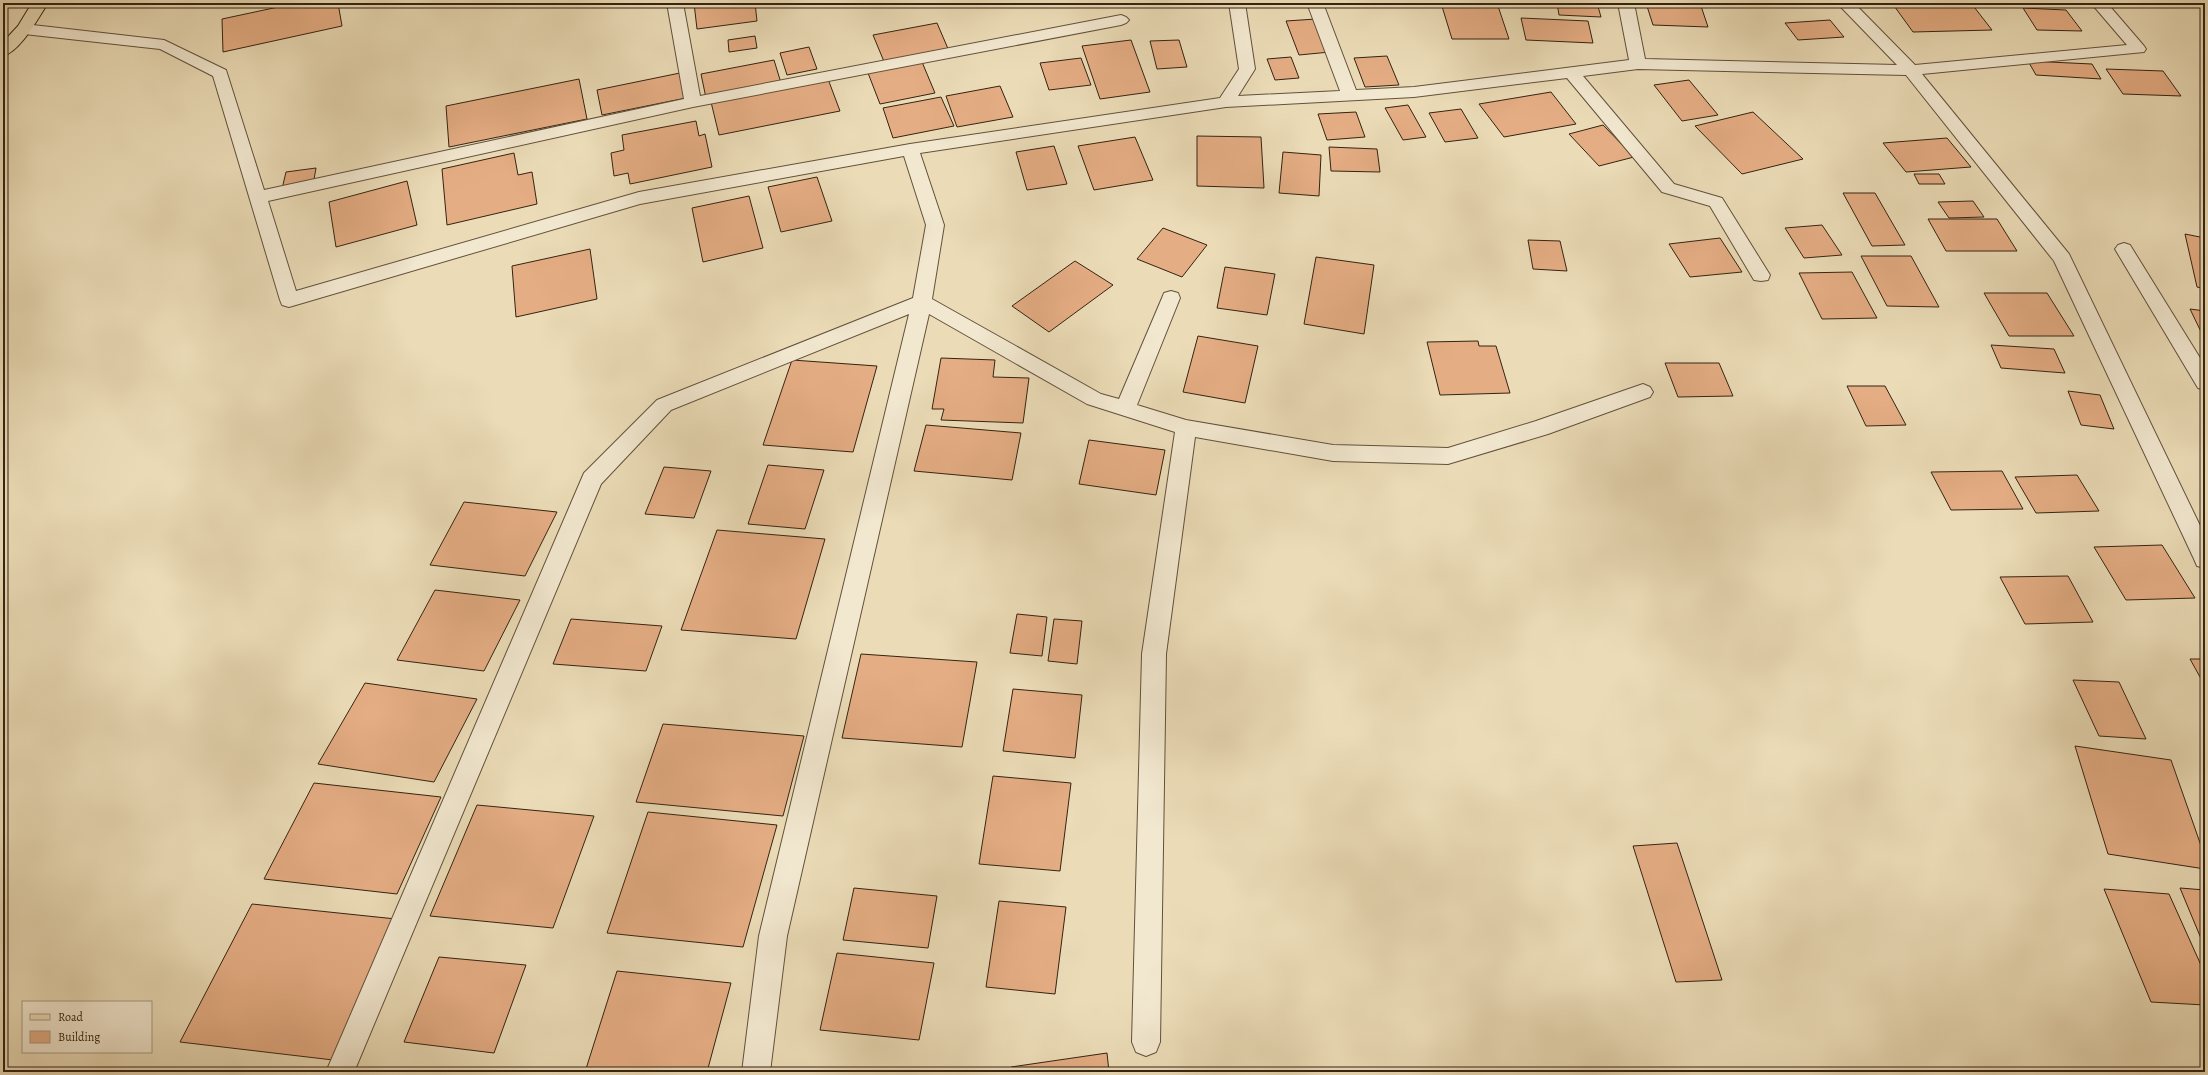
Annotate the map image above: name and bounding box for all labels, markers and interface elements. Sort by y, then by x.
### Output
legend [22,1001,152,1053]
text: Road [58,1009,84,1025]
text: Building [58,1029,100,1045]

